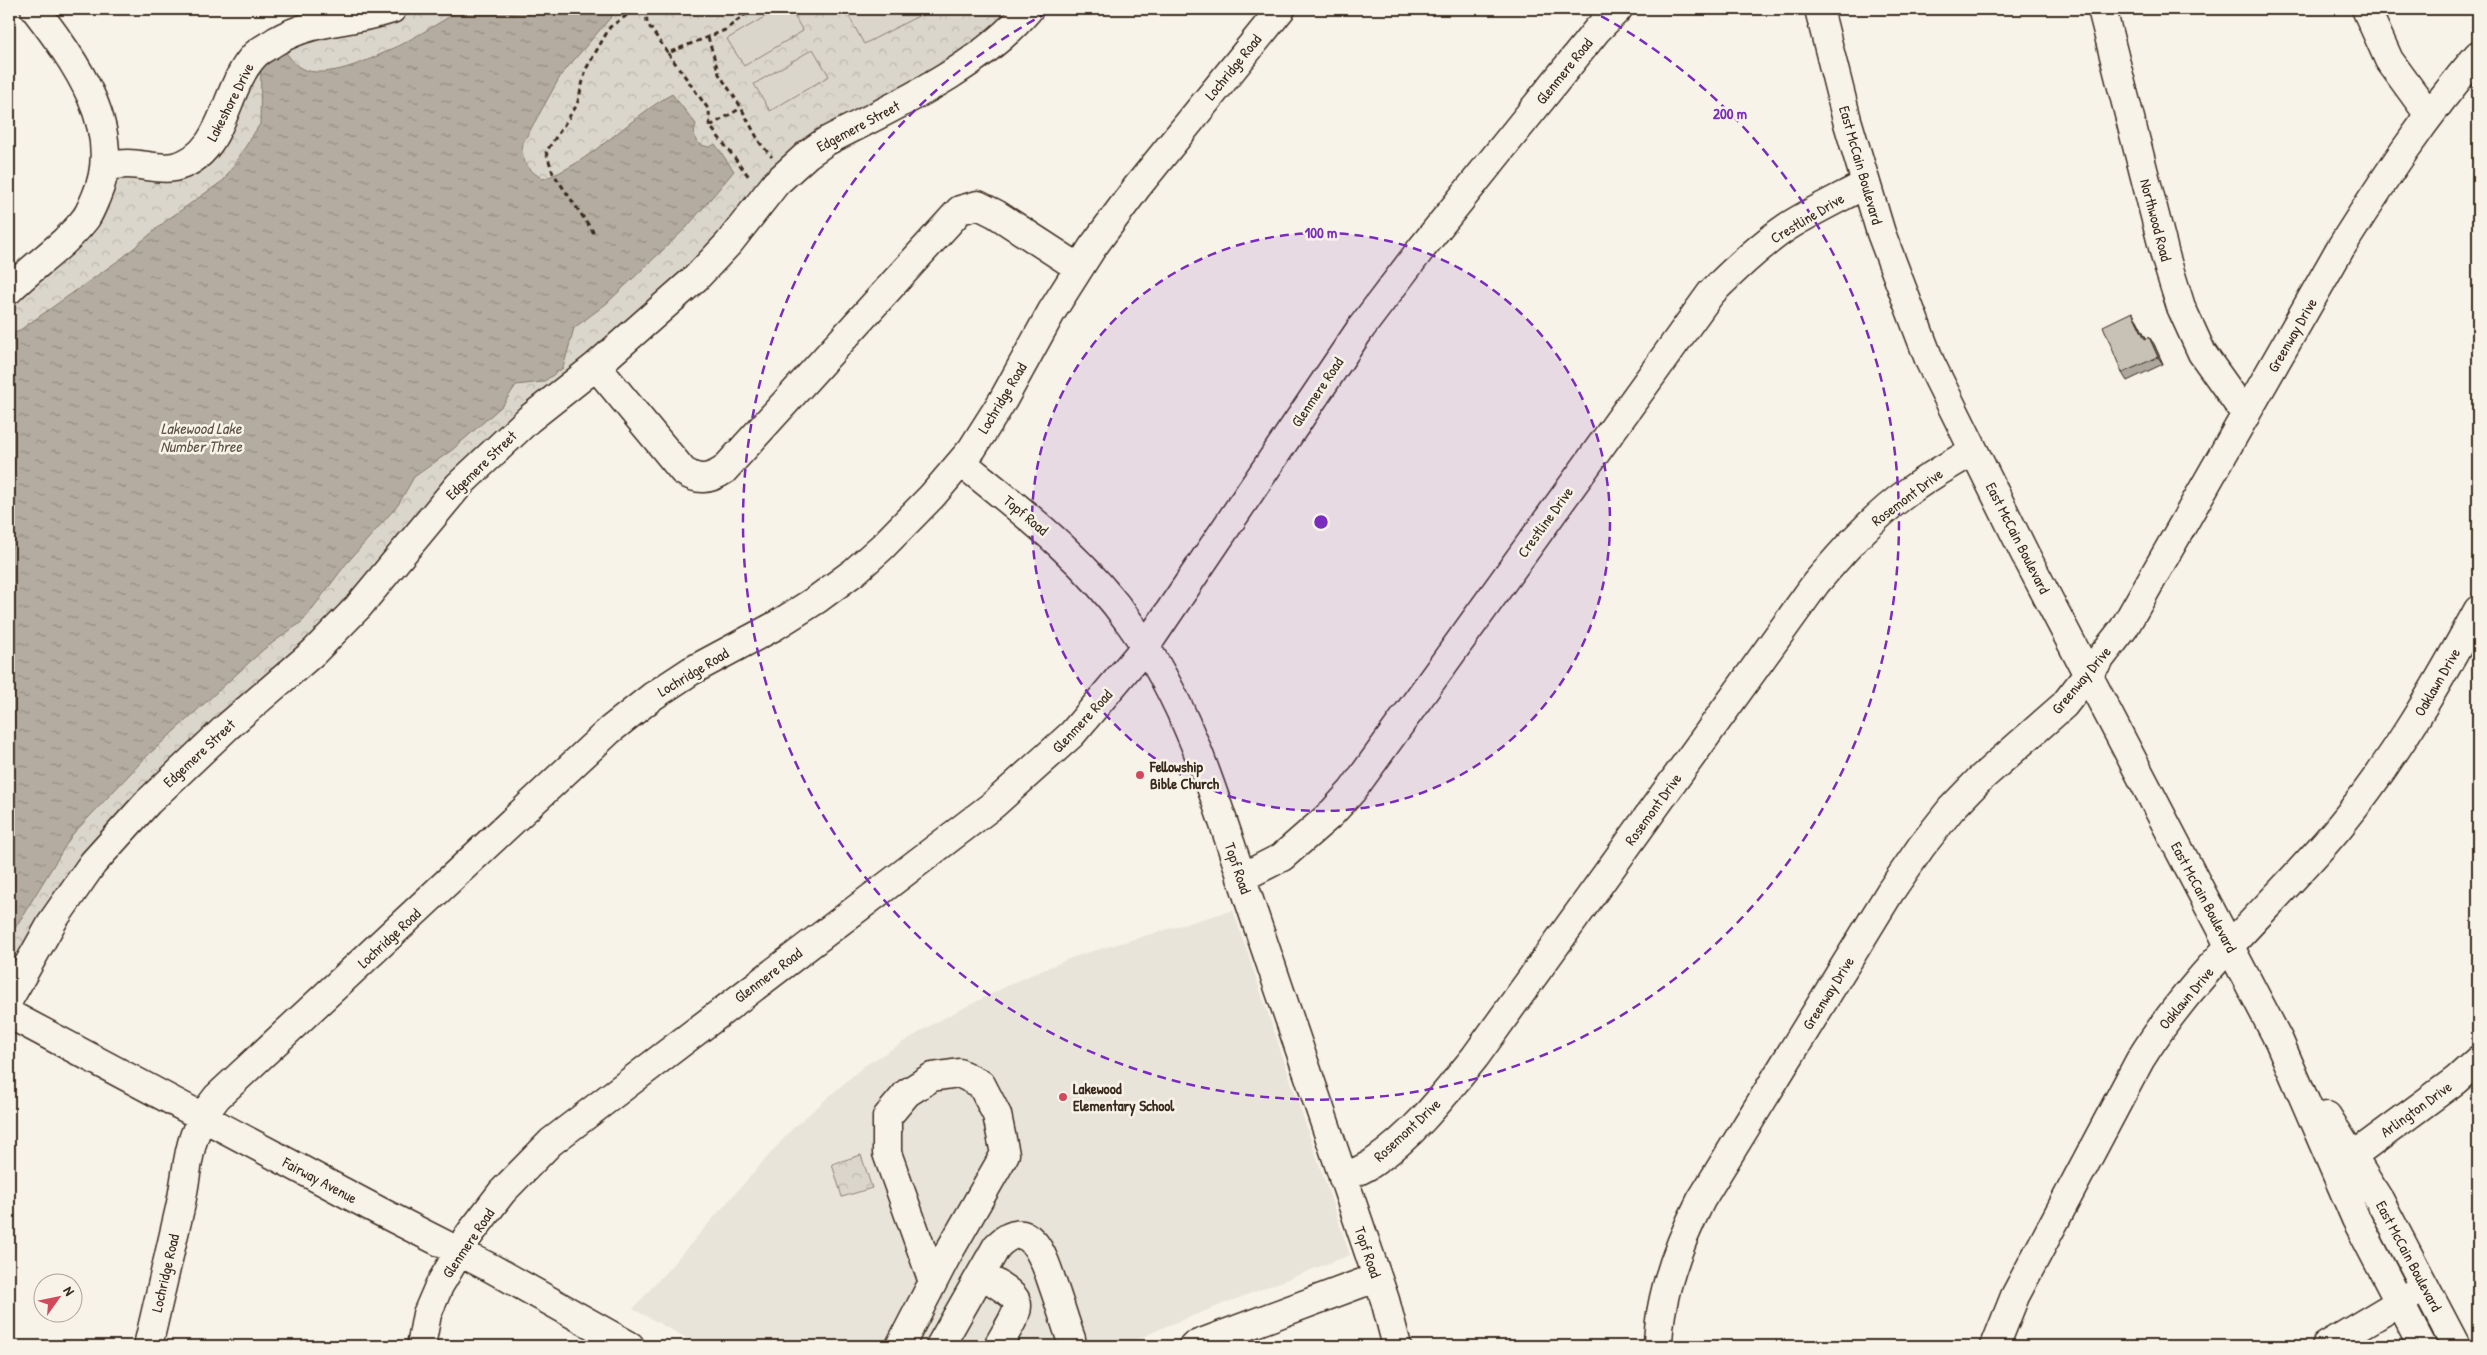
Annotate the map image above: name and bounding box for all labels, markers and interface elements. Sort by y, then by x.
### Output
street label: Lochridge Road [1200,29,1266,104]
street label: Glenmere Road [1531,33,1597,109]
street label: Lakeshore Drive [201,59,259,145]
street label: Edgemere Street [813,95,904,157]
text: 200 m [1713,103,1747,124]
street label: East McCain Boulevard [1834,103,1888,227]
street label: Northwood Road [2135,177,2177,264]
street label: Crestline Drive [1766,188,1848,248]
text: 100 m [1305,222,1337,243]
street label: Greenway Drive [2262,294,2322,376]
street label: Glenmere Road [1286,353,1348,431]
street label: Lochridge Road [973,358,1032,437]
water label: Lakewood Lake Number Three [160,417,242,457]
street label: Edgemere Street [441,425,522,504]
street label: Rosemont Drive [1867,463,1947,531]
street label: East McCain Boulevard [1981,479,2055,597]
street label: Crestline Drive [1512,482,1578,562]
street label: Topf Road [999,490,1053,540]
centre of rings [1312,513,1330,531]
street label: Lochridge Road [654,642,733,701]
street label: Greenway Drive [2046,642,2116,718]
street label: Oaklawn Drive [2409,644,2465,720]
street label: Glenmere Road [1047,685,1117,757]
street label: Edgemere Street [158,714,240,792]
place label: Fellowship Bible Church [1149,756,1220,794]
marker: Fellowship Bible Church [1134,769,1146,781]
street label: Rosemont Drive [1620,769,1686,849]
street label: East McCain Boulevard [2166,838,2242,956]
street label: Topf Road [1219,840,1257,897]
street label: Lochridge Road [353,903,425,973]
street label: Glenmere Road [730,942,806,1007]
street label: Greenway Drive [1797,952,1859,1034]
street label: Oaklawn Drive [2154,962,2218,1034]
street label: Arlington Drive [2376,1076,2456,1142]
place label: Lakewood Elementary School [1073,1078,1175,1117]
marker: Lakewood Elementary School [1057,1091,1069,1103]
street label: Rosemont Drive [1369,1093,1445,1166]
street label: Fairway Avenue [278,1151,361,1208]
street label: East McCain Boulevard [2371,1197,2447,1315]
street label: Glenmere Road [437,1204,499,1282]
street label: Topf Road [1349,1224,1387,1281]
street label: Lochridge Road [146,1232,184,1314]
north arrow [32,1272,82,1322]
text: N [59,1282,80,1299]

